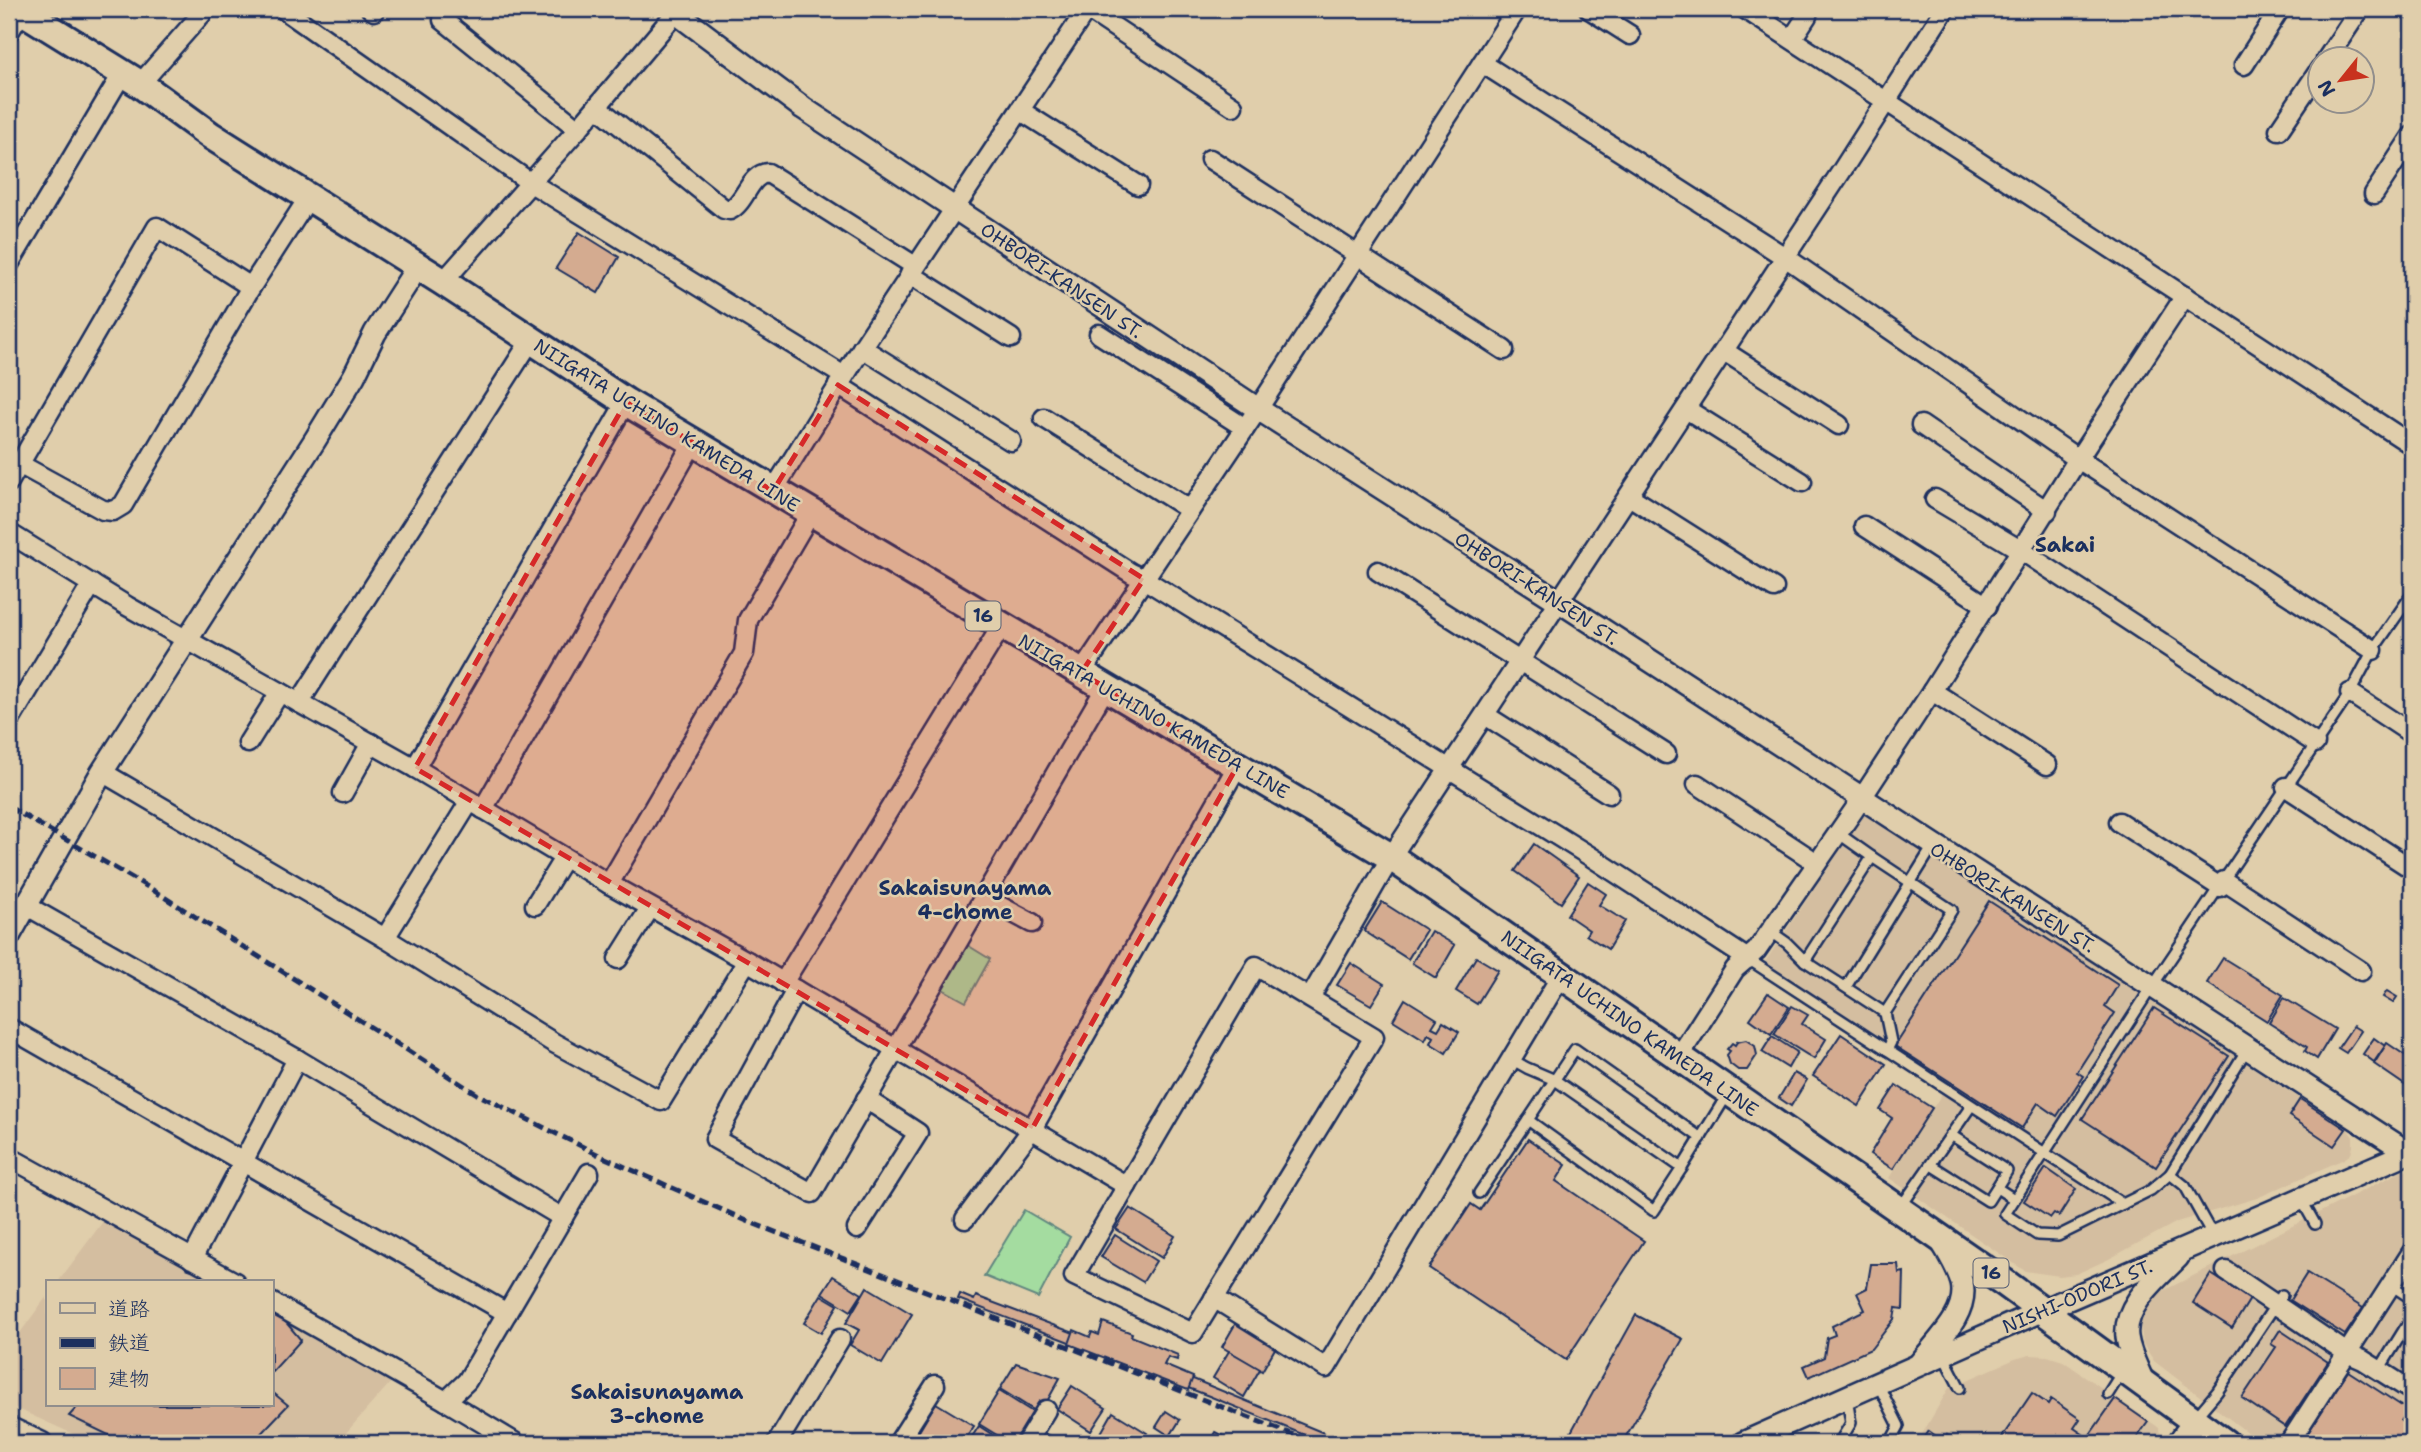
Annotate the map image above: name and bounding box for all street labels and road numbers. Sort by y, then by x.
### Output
street label: OHBORI-KANSEN ST. [976,217,1148,344]
street label: NIIGATA UCHINO KAMEDA LINE [529,333,805,518]
street label: OHBORI-KANSEN ST. [1450,526,1623,651]
road number: 16 [965,602,1000,630]
street label: NIIGATA UCHINO KAMEDA LINE [1014,628,1294,805]
street label: OHBORI-KANSEN ST. [1925,836,2100,959]
street label: NIIGATA UCHINO KAMEDA LINE [1496,925,1764,1122]
street label: NISHI-ODORI ST. [1998,1254,2156,1339]
road number: 16 [1974,1258,2008,1288]

